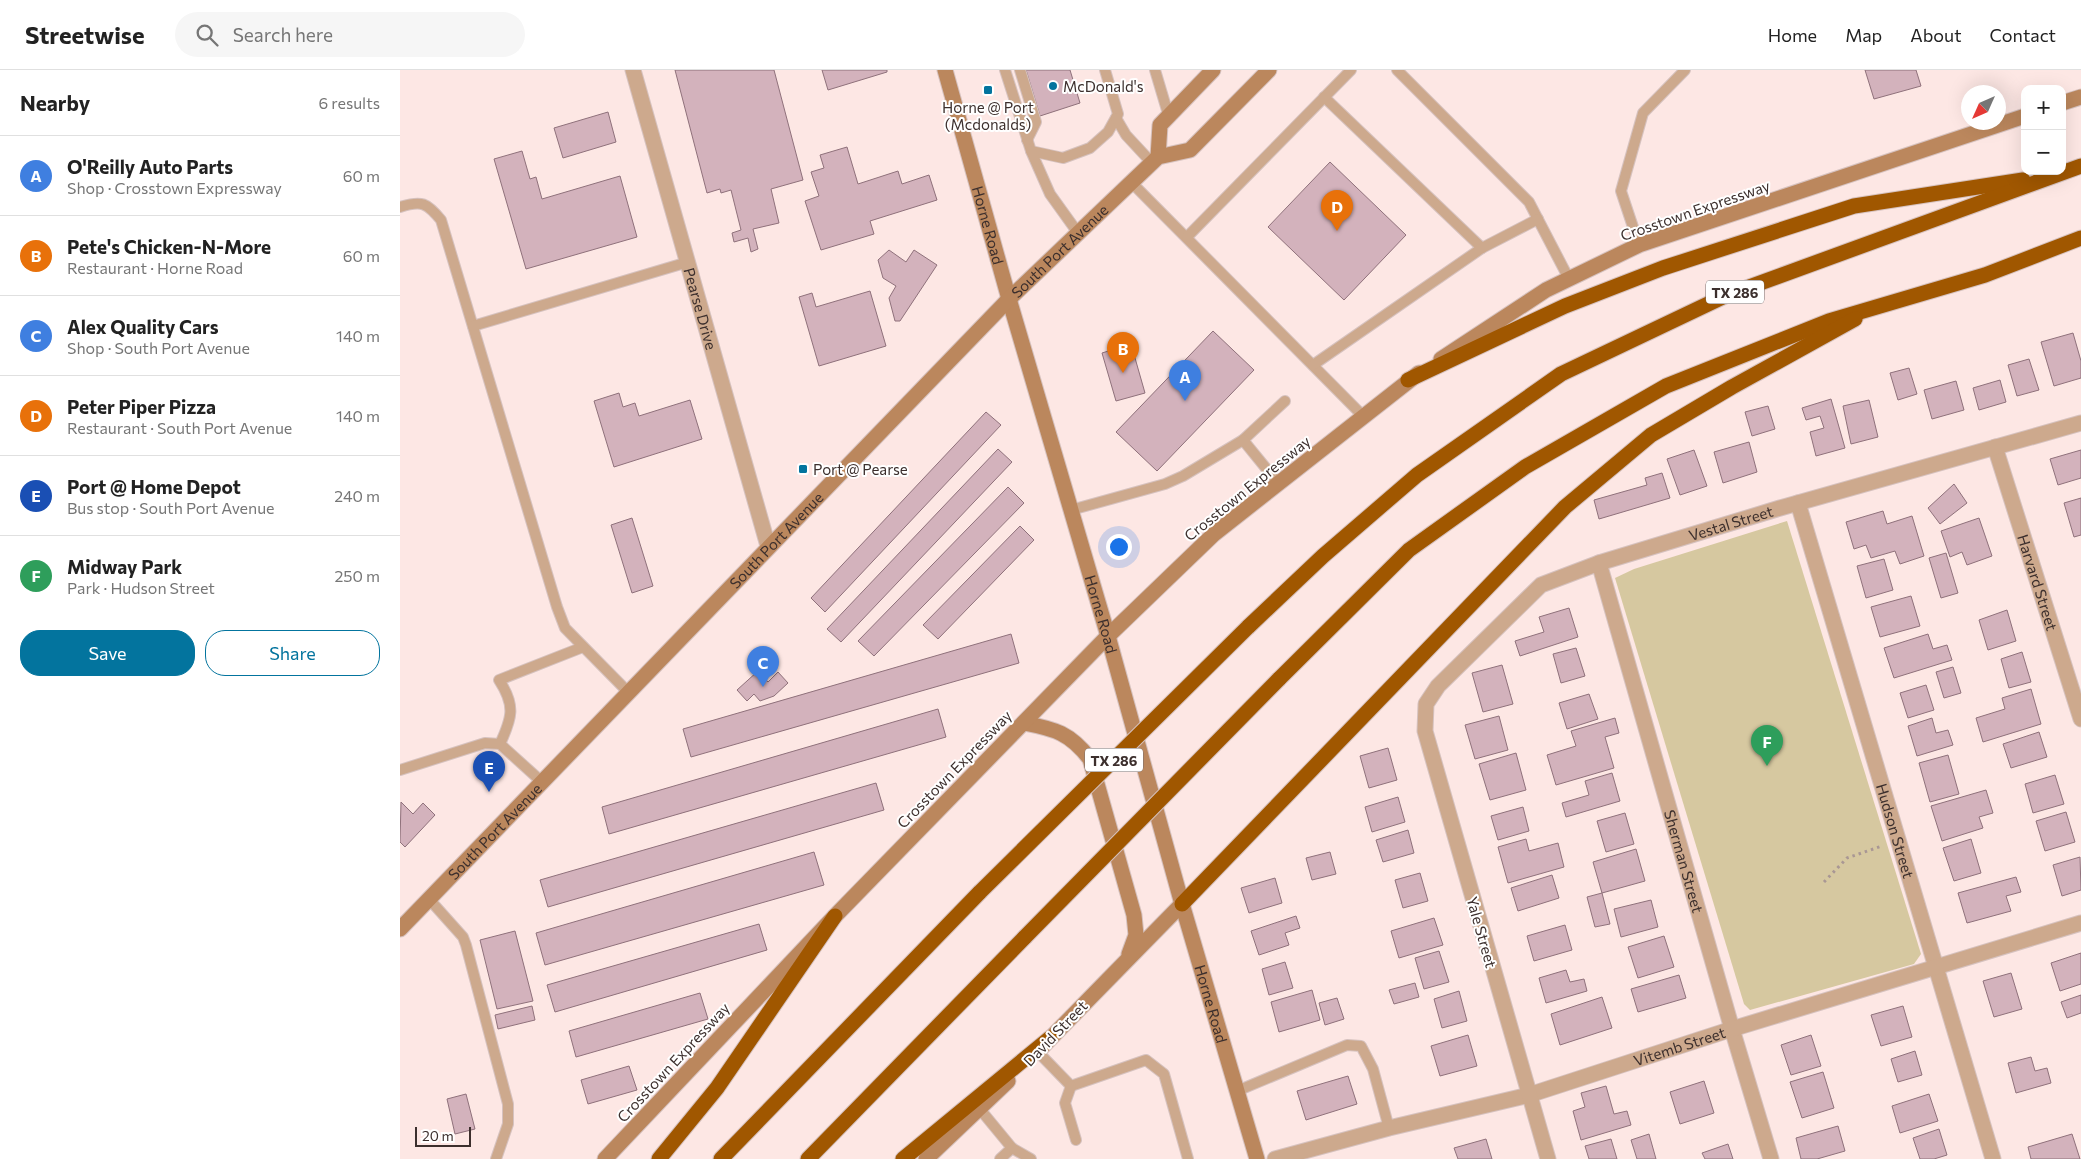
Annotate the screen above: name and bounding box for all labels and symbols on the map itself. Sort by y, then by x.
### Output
place label: McDonald's [1063,77,1144,95]
marker: McDonald's [1047,80,1059,92]
marker: Horne @ Port (Mcdonalds) [982,84,994,96]
north arrow [1961,85,2006,130]
place label: Horne @ Port (Mcdonalds) [942,98,1034,133]
street label: Crosstown Expressway [1618,176,1772,244]
street label: Horne Road [969,184,1008,266]
pin: D [1321,190,1353,231]
street label: South Port Avenue [1007,200,1112,301]
street label: Pearse Drive [680,265,721,352]
road number: TX 286 [1706,280,1764,303]
pin: B [1107,332,1139,373]
pin: A [1169,360,1201,401]
street label: Crosstown Expressway [1180,432,1314,544]
place label: Port @ Pearse [813,460,908,478]
marker: Port @ Pearse [797,463,809,475]
street label: South Port Avenue [725,488,827,592]
street label: Vestal Street [1686,502,1775,544]
street label: Harvard Street [2014,532,2061,633]
your location [1106,534,1132,560]
street label: Horne Road [1082,573,1121,655]
pin: C [747,646,779,687]
street label: Crosstown Expressway [893,706,1015,832]
pin: F [1751,725,1783,766]
road number: TX 286 [1085,748,1143,772]
pin: E [473,751,505,792]
street label: South Port Avenue [444,779,545,883]
street label: Hudson Street [1873,781,1918,880]
street label: Sherman Street [1661,808,1707,915]
street label: Yale Street [1463,894,1501,970]
street label: Horne Road [1191,962,1231,1045]
street label: David Street [1019,996,1091,1070]
street label: Crosstown Expressway [613,998,733,1125]
street label: Vitemb Street [1631,1023,1727,1069]
scale bar [415,1124,471,1147]

